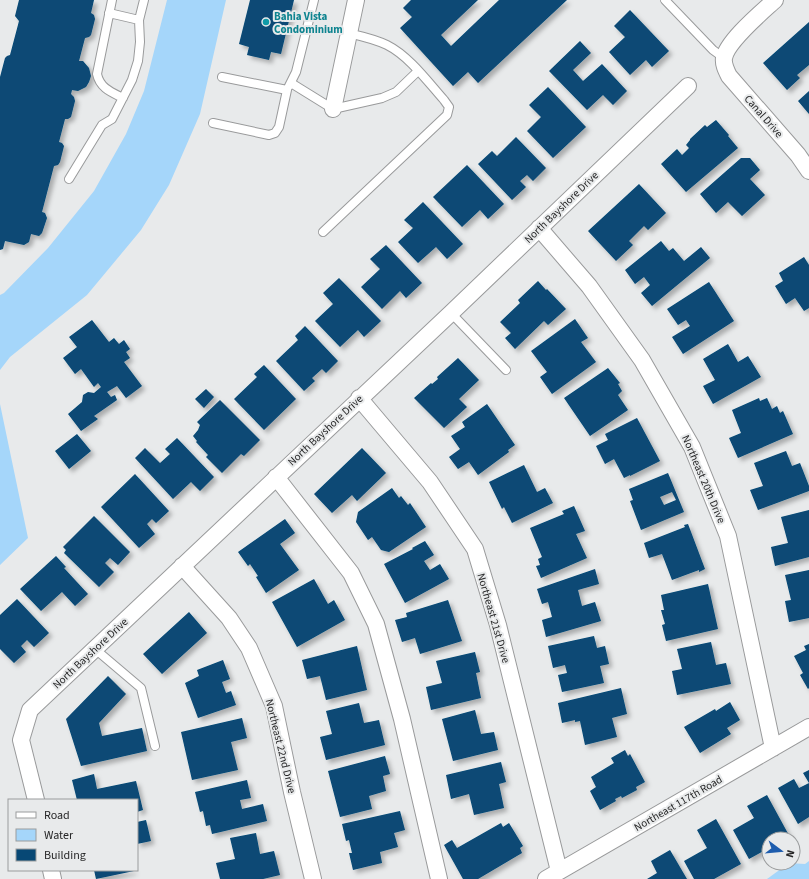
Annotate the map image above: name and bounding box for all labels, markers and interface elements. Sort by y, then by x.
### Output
place label: Bahia Vista Condominium [274,9,343,37]
marker: Bahia Vista Condominium [261,17,271,27]
street label: Canal Drive [741,92,787,141]
street label: North Bayshore Drive [521,168,602,247]
street label: North Bayshore Drive [284,391,367,469]
street label: Northeast 20th Drive [678,433,729,526]
street label: Northeast 21st Drive [474,571,514,665]
street label: North Bayshore Drive [49,614,132,692]
street label: Northeast 22nd Drive [262,697,300,795]
street label: Northeast 117th Road [631,772,725,835]
legend [8,799,138,871]
text: Road [44,807,70,824]
text: Water [44,827,74,844]
north arrow [761,831,801,871]
text: Building [44,847,86,864]
text: N [782,848,798,859]

